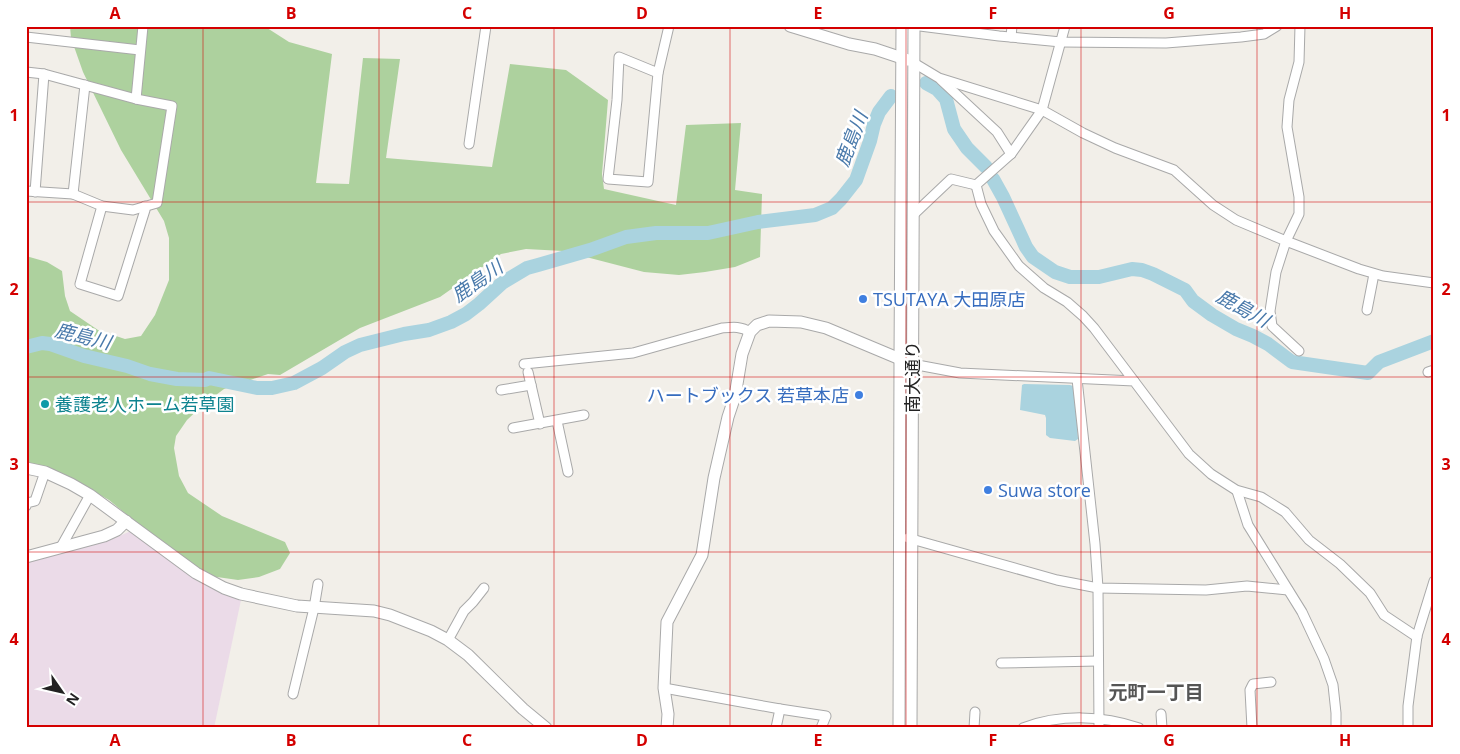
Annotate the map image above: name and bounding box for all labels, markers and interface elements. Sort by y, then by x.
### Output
text: A [109,2,121,24]
text: B [286,2,296,24]
text: C [462,2,472,24]
text: D [636,2,648,24]
text: E [814,2,823,24]
text: F [989,2,997,24]
text: G [1163,2,1175,24]
text: H [1339,2,1351,24]
text: 1 [9,104,19,126]
text: 1 [1441,104,1451,126]
water label: 鹿島川 [829,106,874,170]
water label: 鹿島川 [446,253,509,308]
text: 2 [9,278,19,300]
text: 2 [1441,278,1451,300]
water label: 鹿島川 [1212,283,1276,334]
place label: TSUTAYA 大田原店 [873,287,1025,311]
marker: TSUTAYA 大田原店 [857,293,869,305]
water label: 鹿島川 [52,316,116,356]
street label: 南大通り [900,341,924,413]
place label: ハートブックス 若草本店 [647,383,849,407]
marker: ハートブックス 若草本店 [853,389,865,401]
place label: 養護老人ホーム若草園 [55,392,234,416]
marker: 養護老人ホーム若草園 [39,398,51,410]
text: 3 [9,453,19,475]
text: 3 [1441,453,1451,475]
place label: Suwa store [998,478,1091,502]
marker: Suwa store [982,484,994,496]
text: 4 [9,628,19,650]
text: 4 [1441,628,1451,650]
north arrow [38,666,88,716]
district label: 元町一丁目 [1108,679,1204,705]
text: N [62,690,84,710]
text: A [109,729,121,751]
text: B [286,729,296,751]
text: C [462,729,472,751]
text: D [636,729,648,751]
text: E [814,729,823,751]
text: F [989,729,997,751]
text: G [1163,729,1175,751]
text: H [1339,729,1351,751]

